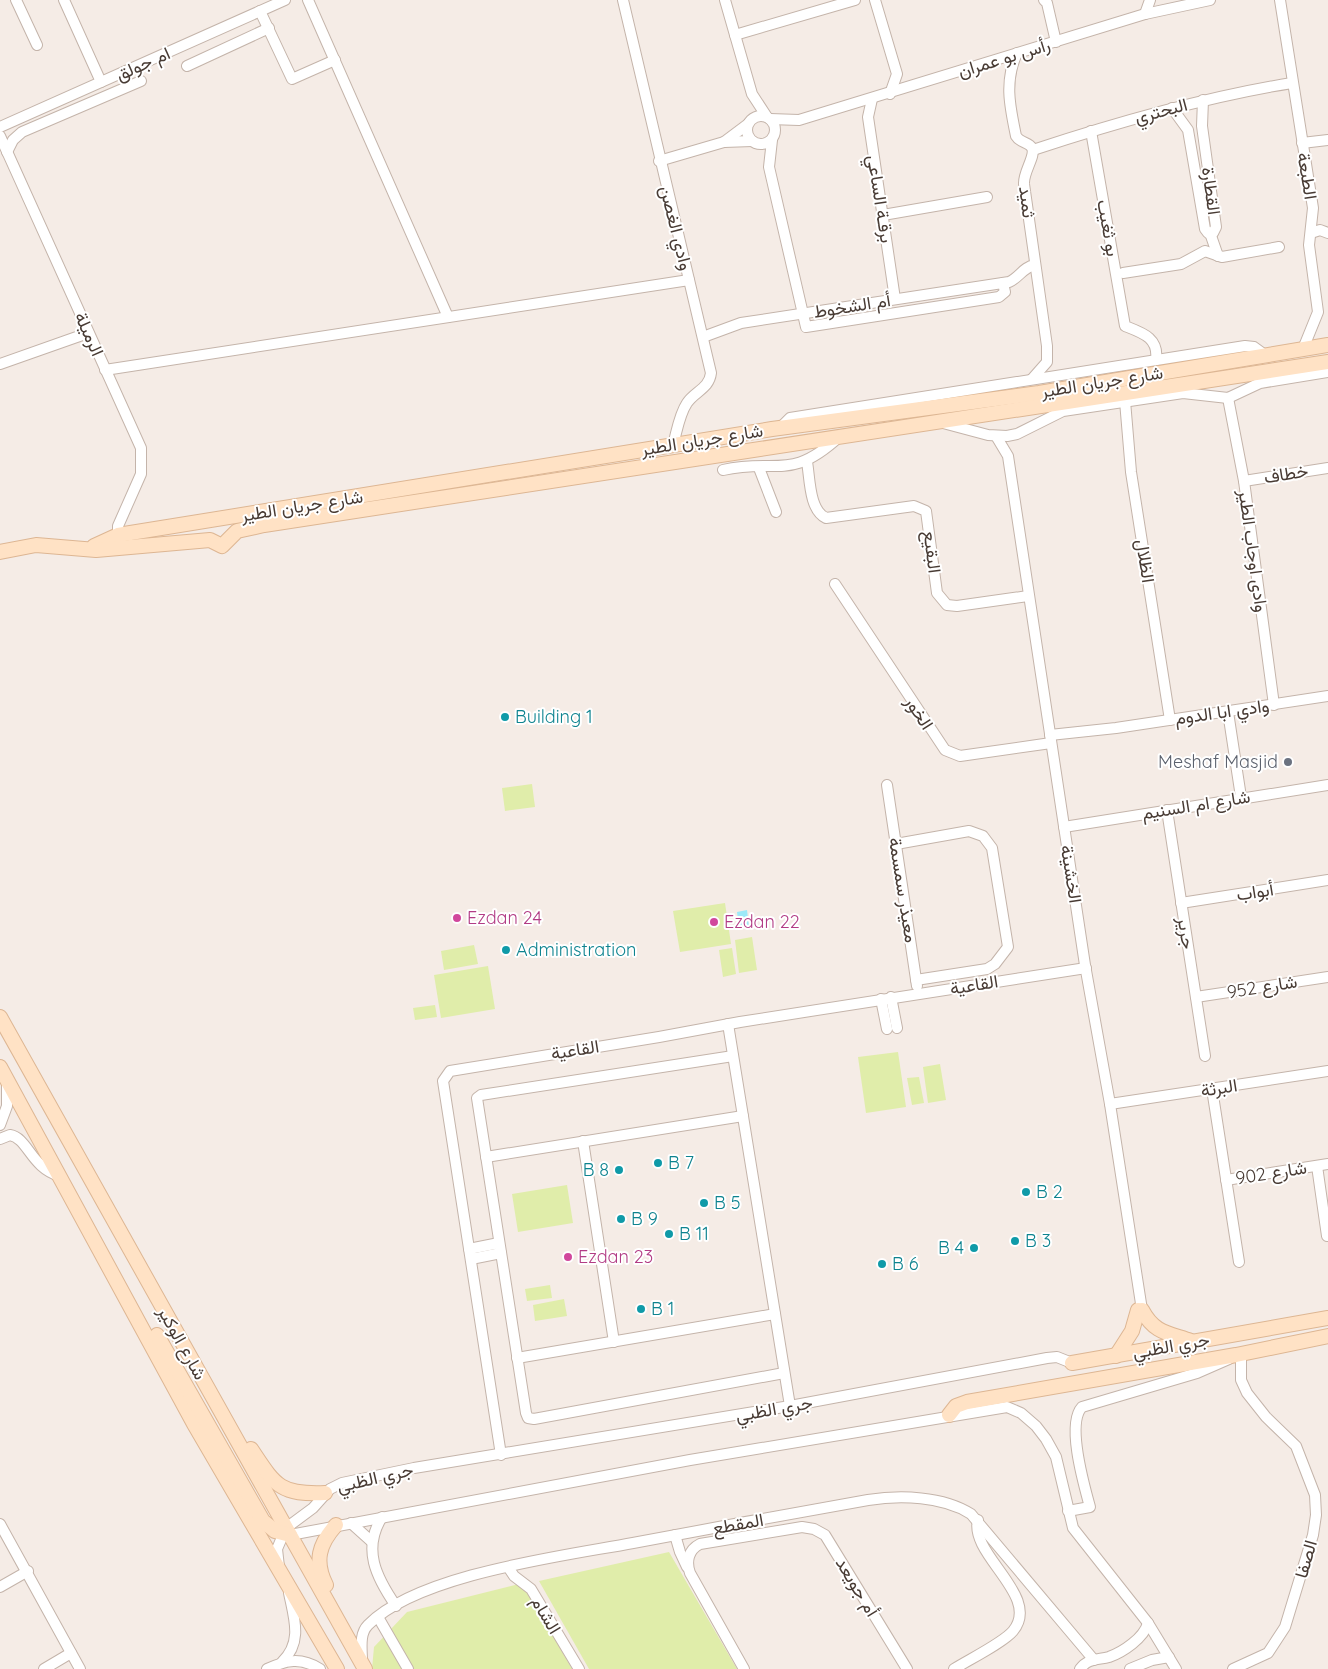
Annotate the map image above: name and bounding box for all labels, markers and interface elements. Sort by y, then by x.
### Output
street label: رأس بو عمران [955,33,1053,82]
street label: ام جولق [112,41,174,87]
street label: البحتري [1132,92,1191,132]
street label: الطبعة [1292,151,1323,201]
street label: برقـة الساعي [858,153,899,245]
street label: القطارة [1197,165,1226,216]
street label: وادي الغصن [651,183,698,274]
street label: ثميد [1014,185,1041,219]
street label: بو ثغيب [1092,198,1125,258]
street label: أم الشخوط [812,288,892,324]
street label: الرميلة [70,308,109,360]
street label: شارع جريان الطير [1038,361,1165,404]
street label: شارع جريان الطير [638,419,765,462]
street label: خطاف [1262,459,1310,488]
street label: شارع جريان الطير [238,485,365,528]
street label: وادى اوجاب الطير [1233,487,1273,614]
street label: البقيع [917,529,947,575]
street label: الظلال [1131,537,1160,584]
street label: الخور [899,691,939,734]
street label: وادي ابا الدوم [1173,693,1271,733]
place label: Building 1 [515,705,593,728]
marker: Building 1 [499,711,511,723]
place label: Meshaf Masjid [1158,750,1278,773]
marker: Meshaf Masjid [1282,756,1294,768]
street label: شارع ام السنيم [1140,785,1252,825]
street label: معيذر سمسمة [884,836,923,944]
street label: الخشينة [1056,843,1087,905]
street label: أبواب [1235,877,1275,906]
place label: Ezdan 24 [467,906,542,929]
place label: Ezdan 22 [724,910,800,933]
marker: Ezdan 24 [451,912,463,924]
street label: جرير [1172,914,1200,951]
marker: Ezdan 22 [708,916,720,928]
place label: Administration [516,938,636,961]
marker: Administration [500,944,512,956]
street label: القاعية [948,969,1000,1000]
street label: شارع 952 [1225,970,1299,1004]
street label: القاعية [549,1034,601,1065]
street label: البرثة [1199,1073,1239,1102]
place label: B 7 [668,1151,694,1174]
street label: شارع 902 [1234,1156,1308,1190]
marker: B 7 [652,1157,664,1169]
place label: B 8 [583,1158,609,1181]
marker: B 8 [613,1164,625,1176]
place label: B 2 [1036,1180,1063,1203]
marker: B 2 [1020,1186,1032,1198]
place label: B 5 [714,1191,740,1214]
marker: B 5 [698,1197,710,1209]
place label: B 9 [631,1207,658,1230]
marker: B 9 [615,1213,627,1225]
place label: B 11 [679,1222,709,1245]
marker: B 11 [663,1228,675,1240]
place label: B 3 [1025,1229,1051,1252]
marker: B 3 [1009,1235,1021,1247]
place label: B 4 [938,1236,964,1259]
marker: B 4 [968,1242,980,1254]
place label: Ezdan 23 [578,1245,653,1268]
marker: Ezdan 23 [562,1251,574,1263]
place label: B 6 [892,1252,919,1275]
marker: B 6 [876,1258,888,1270]
place label: B 1 [651,1297,674,1320]
street label: شارع الوكير [151,1301,212,1384]
marker: B 1 [635,1303,647,1315]
street label: جري الظبي [1131,1327,1212,1368]
street label: جري الظبي [734,1390,815,1431]
street label: جري الظبي [334,1458,416,1501]
street label: المقطع [711,1508,765,1540]
street label: الصفا [1289,1537,1322,1581]
street label: أم جويعد [830,1553,884,1621]
street label: الشام [525,1592,567,1638]

